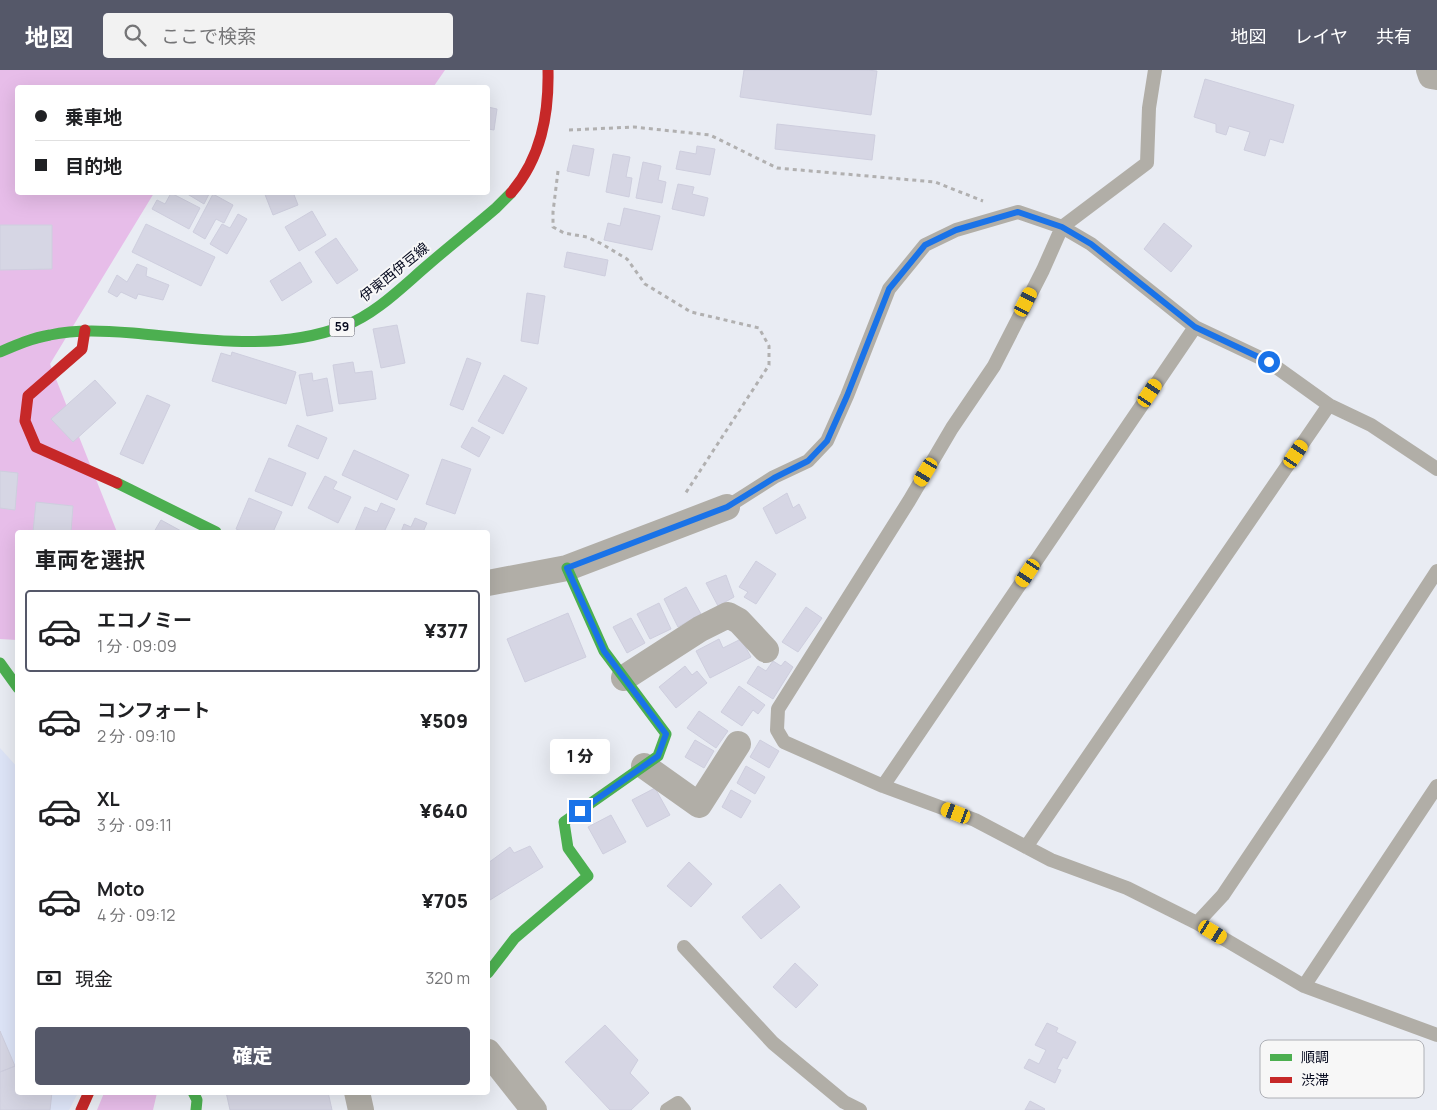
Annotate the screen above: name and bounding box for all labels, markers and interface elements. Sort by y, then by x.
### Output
search box [103,13,453,58]
text: 地図 [25,20,73,53]
icon: search [121,21,149,49]
text: ここで検索 [161,23,256,49]
text: 地図 [1231,24,1267,48]
text: レイヤ [1295,24,1348,48]
text: 共有 [1376,24,1412,48]
text: 乗車地 [65,104,122,130]
text: 目的地 [65,153,122,179]
street label: 伊東西伊豆線 [355,238,432,305]
car [1012,285,1039,319]
road number: 59 [330,318,354,336]
route start [1258,351,1280,373]
car [1135,376,1164,410]
car [1281,437,1310,471]
car [911,455,940,489]
text: 車両を選択 [35,545,145,575]
car [1013,556,1042,590]
text: エコノミー [97,607,192,633]
icon: car [37,609,82,654]
text: ¥377 [424,618,468,644]
text: 1 分 · 09:09 [97,635,177,657]
text: コンフォート [97,697,210,723]
icon: car [37,699,82,744]
text: ¥509 [420,708,468,734]
text: 2 分 · 09:10 [97,725,176,747]
callout: 1 分 [550,738,610,774]
text: 1 分 [567,745,593,767]
text: XL [97,786,120,812]
icon: car [37,789,82,834]
text: ¥640 [420,798,468,824]
route end [569,800,591,822]
car [939,801,972,825]
text: 3 分 · 09:11 [97,814,172,836]
text: Moto [97,876,144,902]
icon: car [37,879,82,924]
text: ¥705 [422,888,468,914]
text: 4 分 · 09:12 [97,904,176,926]
car [1196,918,1229,946]
icon: cash [35,964,63,992]
text: 現金 [75,966,113,992]
text: 320 m [426,967,470,989]
button: 確定 [35,1027,470,1085]
legend [1260,1040,1424,1098]
text: 順調 [1301,1047,1329,1066]
text: 渋滞 [1301,1070,1329,1089]

